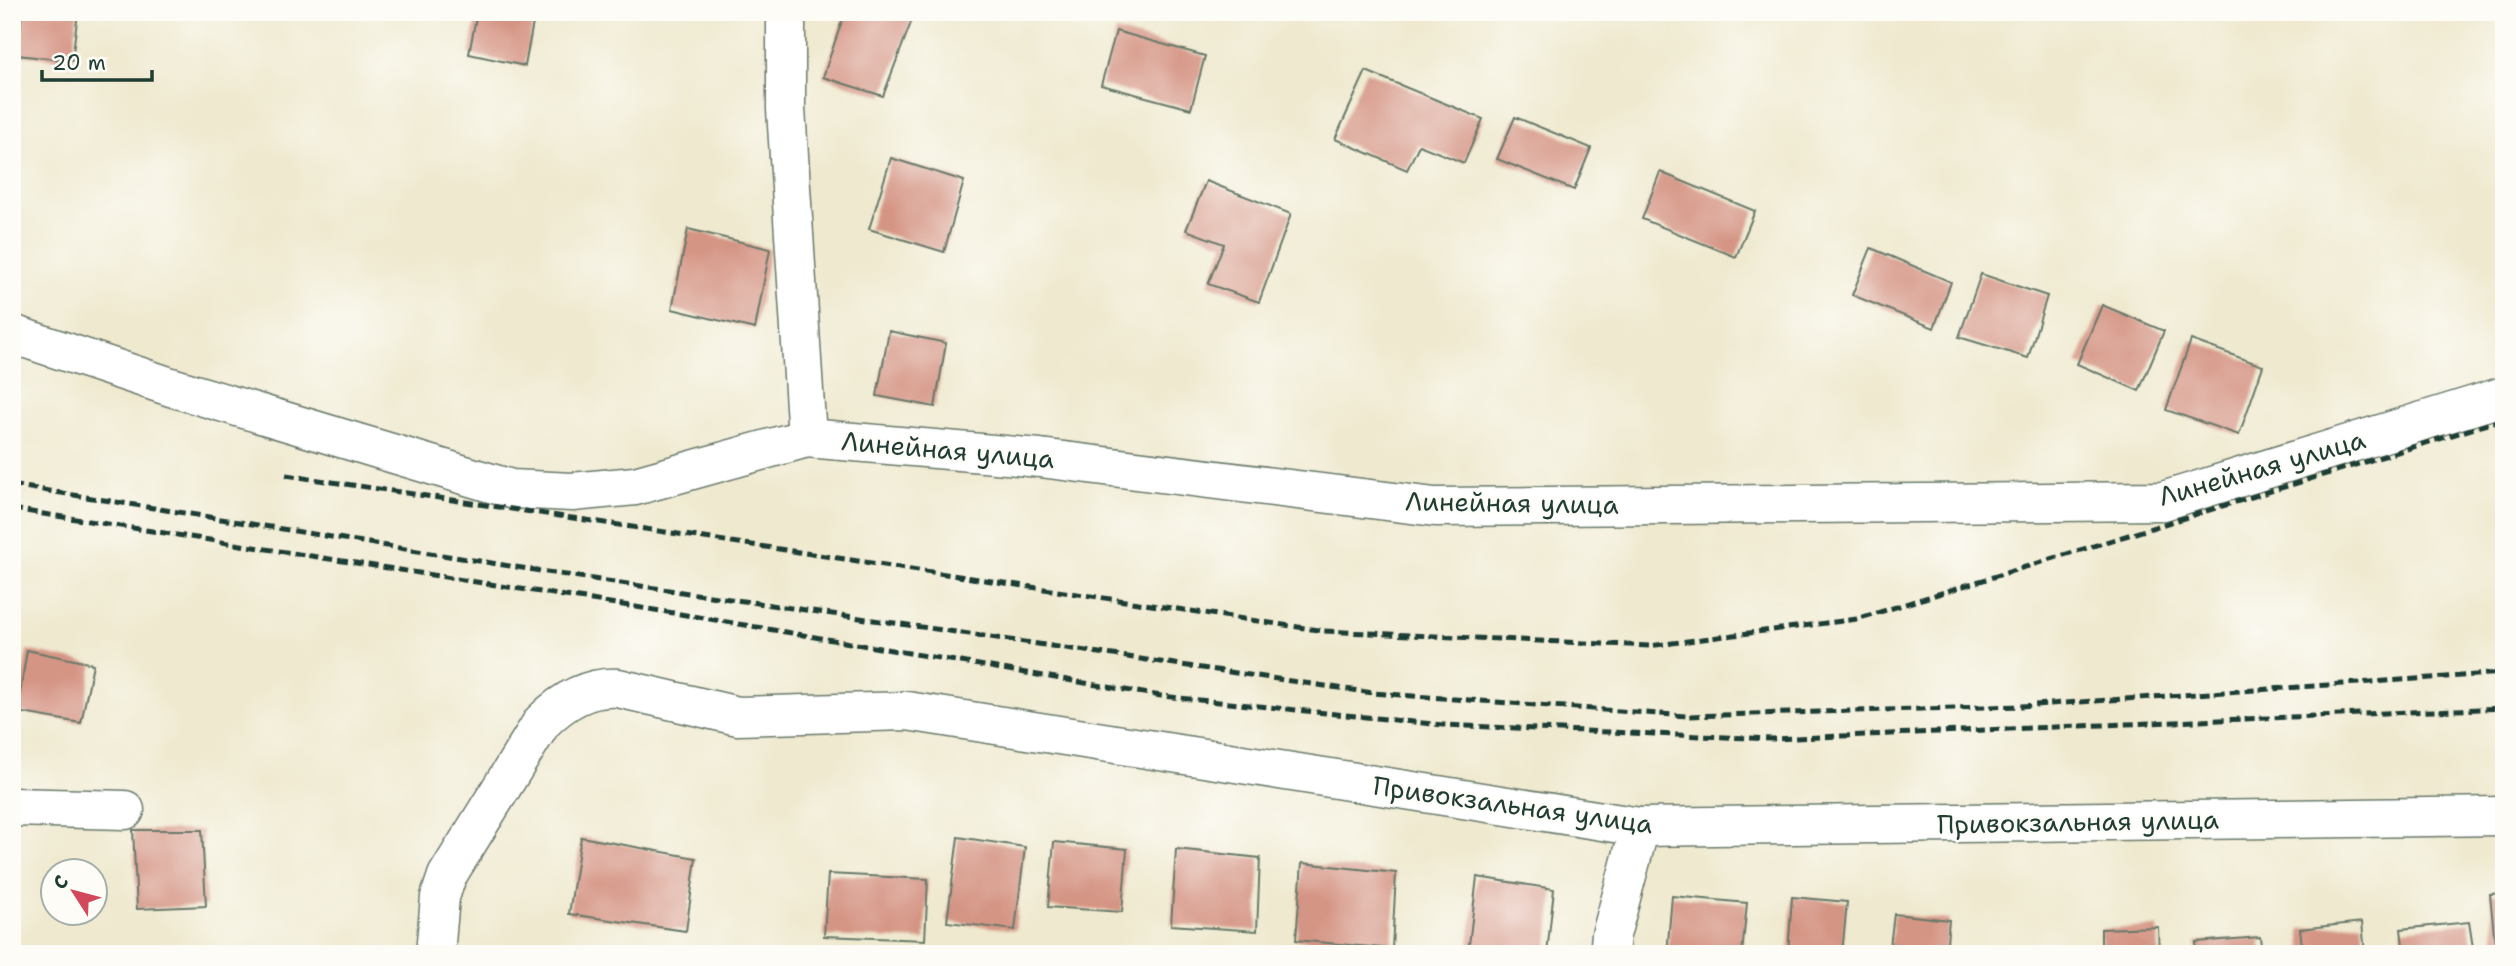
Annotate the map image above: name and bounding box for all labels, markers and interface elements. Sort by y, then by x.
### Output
scale bar [42,38,152,82]
text: 20 m [52,49,106,77]
street label: Линейная улица [2154,421,2369,514]
street label: Линейная улица [840,423,1056,476]
street label: Линейная улица [1405,483,1619,522]
street label: Привокзальная улица [1371,768,1655,841]
street label: Привокзальная улица [1937,802,2219,841]
north arrow [38,858,108,928]
text: С [47,870,74,894]

